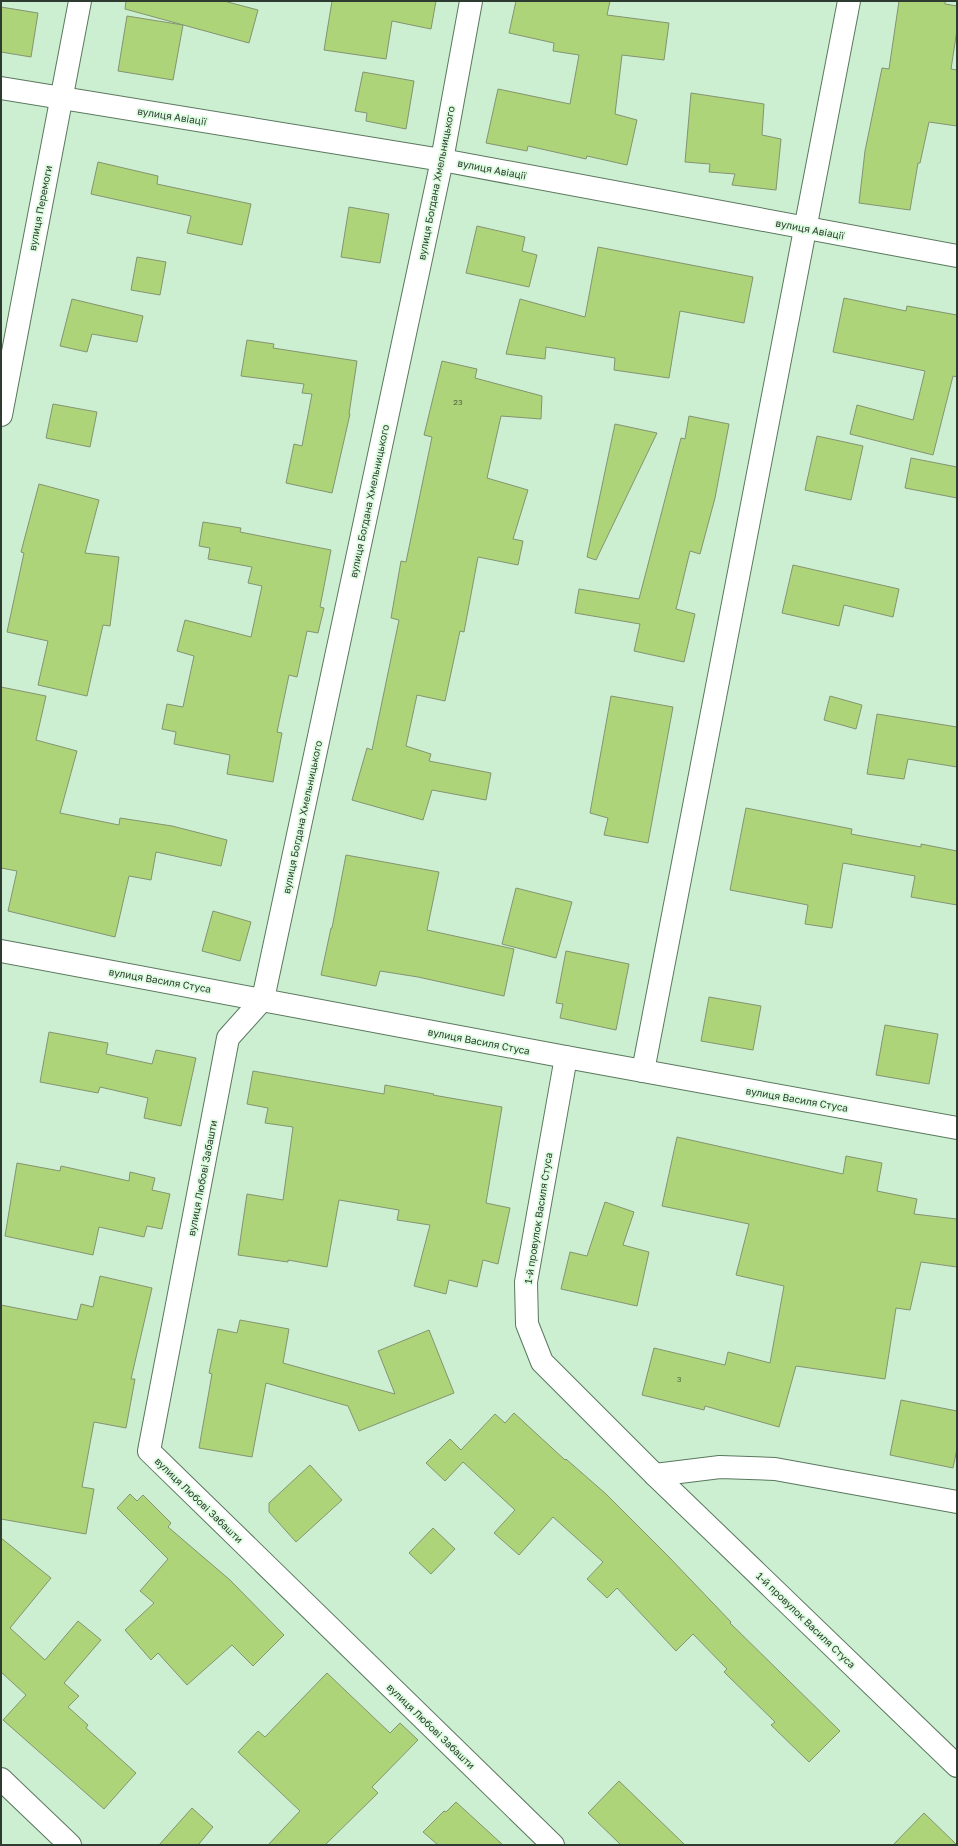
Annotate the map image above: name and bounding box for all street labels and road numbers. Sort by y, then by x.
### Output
street label: вулиця Авіації [137,105,208,127]
street label: вулиця Богдана Хмельницького [415,105,457,261]
street label: вулиця Авіації [457,156,528,182]
street label: вулиця Перемоги [26,164,54,252]
street label: вулиця Авіації [775,216,846,242]
street label: вулиця Богдана Хмельницького [347,423,391,579]
street label: вулиця Богдана Хмельницького [280,739,324,895]
street label: вулиця Василя Стуса [108,965,212,995]
street label: вулиця Василя Стуса [427,1025,531,1057]
street label: вулиця Василя Стуса [745,1084,849,1114]
street label: вулиця Любові Забашти [185,1119,219,1237]
street label: 1-й провулок Василя Стуса [522,1152,554,1284]
street label: вулиця Любові Забашти [152,1455,246,1545]
street label: 1-й провулок Василя Стуса [754,1570,858,1670]
street label: вулиця Любові Забашти [384,1681,478,1771]

